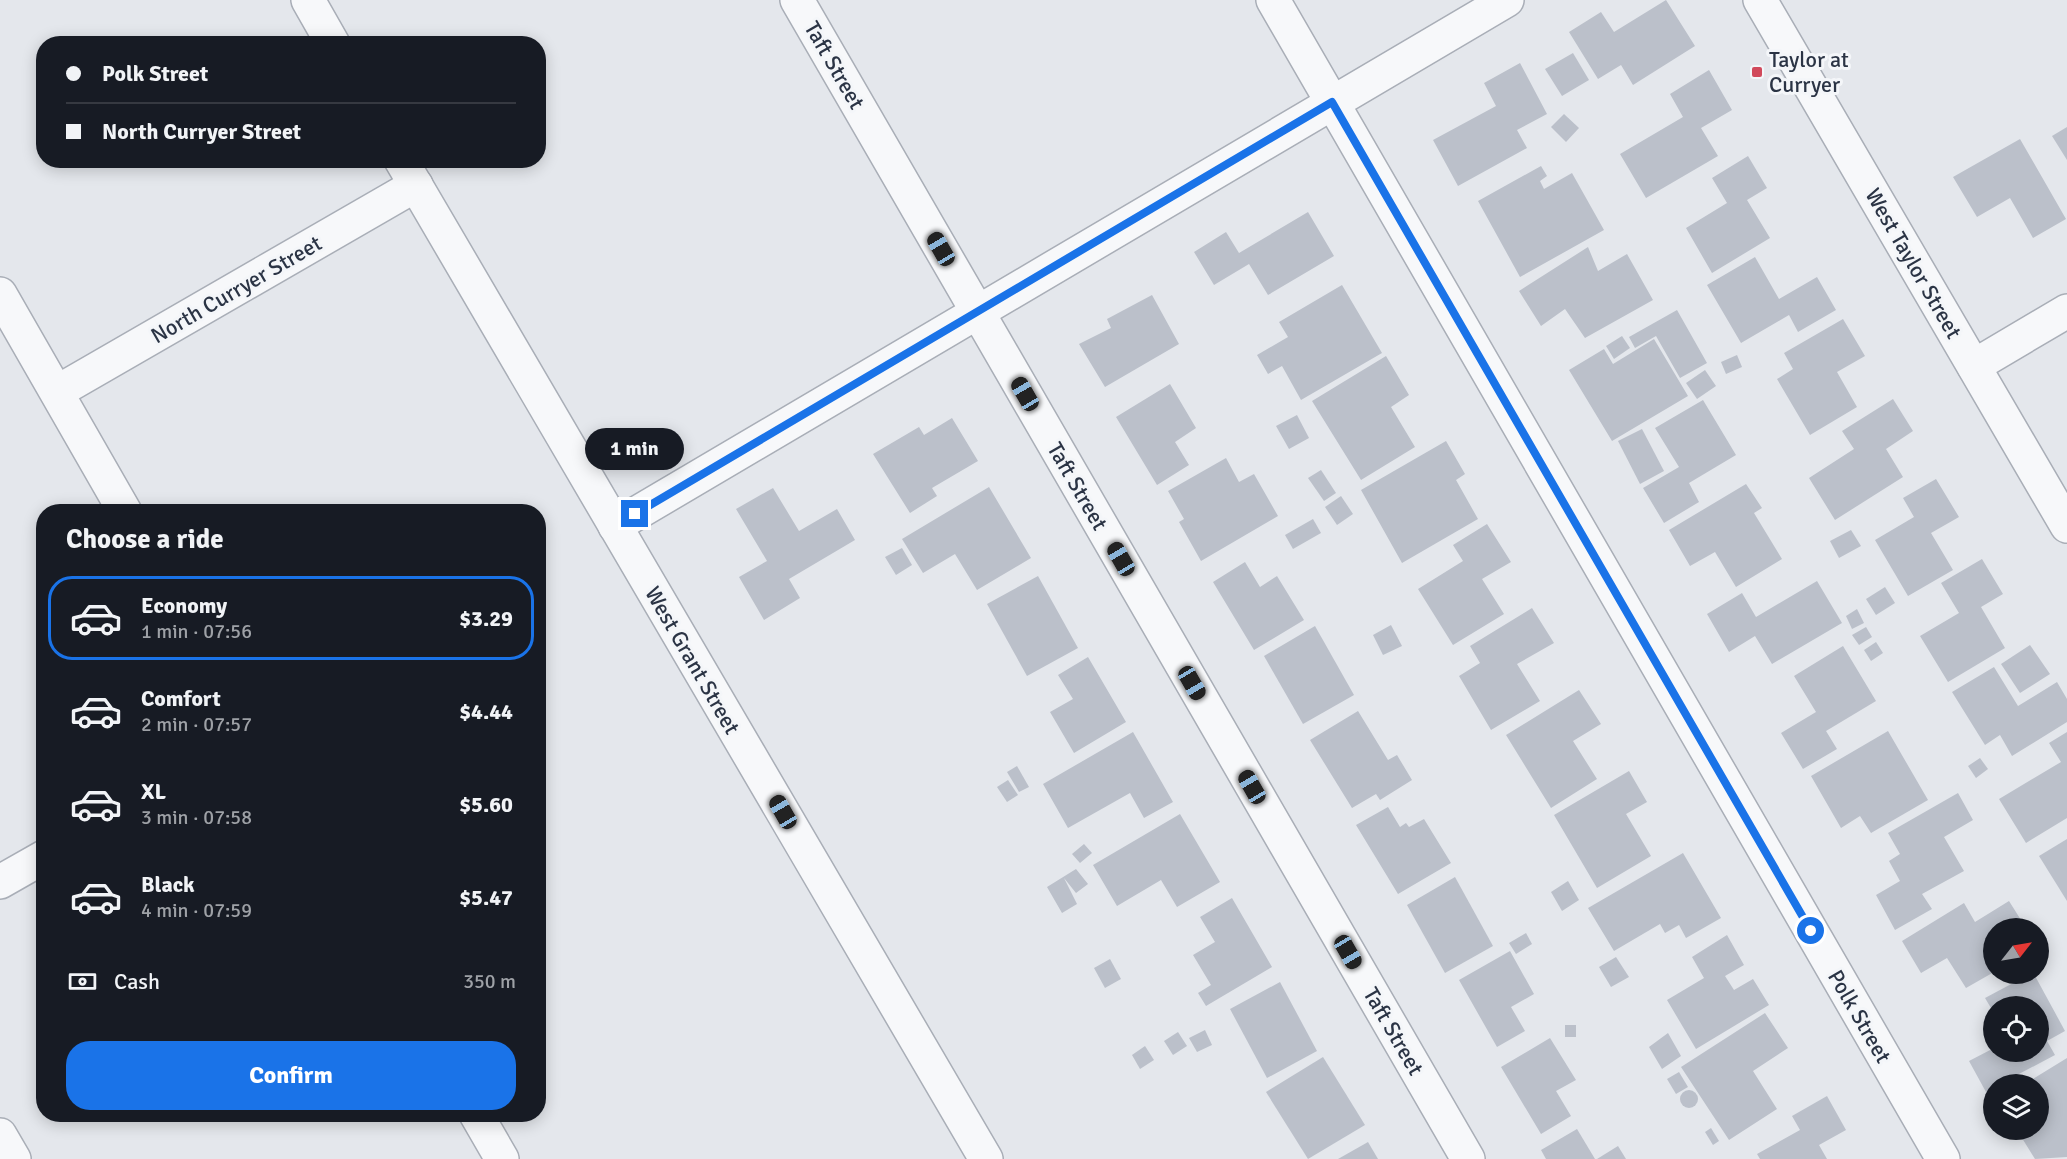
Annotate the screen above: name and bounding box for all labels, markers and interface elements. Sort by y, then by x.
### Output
street label: Taft Street [799,17,871,114]
place label: Taylor at Curryer [1769,46,1849,98]
text: Polk Street [102,60,208,87]
marker: Taylor at Curryer [1750,65,1764,79]
text: North Curryer Street [102,118,301,145]
street label: West Taylor Street [1860,183,1968,344]
street label: North Curryer Street [146,229,327,349]
car [924,229,958,269]
car [1008,374,1042,414]
callout: 1 min [586,427,684,469]
text: 1 min [610,436,659,461]
street label: Taft Street [1042,438,1114,535]
route end [621,500,648,527]
text: Choose a ride [66,523,224,556]
car [1104,539,1138,579]
street label: West Grant Street [639,582,746,739]
icon: car [69,591,123,645]
text: Economy [141,592,227,619]
text: $3.29 [459,605,513,632]
text: 1 min · 07:56 [141,619,252,644]
car [1175,663,1209,703]
icon: car [69,684,123,738]
text: Comfort [141,685,221,712]
text: $4.44 [459,698,513,725]
text: 2 min · 07:57 [141,712,252,737]
car [1235,767,1269,807]
icon: car [69,777,123,831]
text: XL [141,778,166,805]
text: $5.60 [459,791,513,818]
car [766,792,800,832]
text: 3 min · 07:58 [141,805,252,830]
icon: car [69,870,123,924]
text: Black [141,871,195,898]
text: $5.47 [459,884,513,911]
text: 4 min · 07:59 [141,898,252,923]
route start [1797,917,1824,944]
north arrow [1983,918,2049,984]
map controls [1983,918,2049,1140]
car [1331,932,1365,972]
icon: cash [66,965,99,998]
street label: Polk Street [1822,965,1897,1068]
text: Cash [114,968,160,995]
text: 350 m [463,969,516,994]
street label: Taft Street [1358,983,1430,1080]
button: locate [1983,996,2049,1062]
button: Confirm [66,1041,516,1110]
button: layers [1983,1074,2049,1140]

